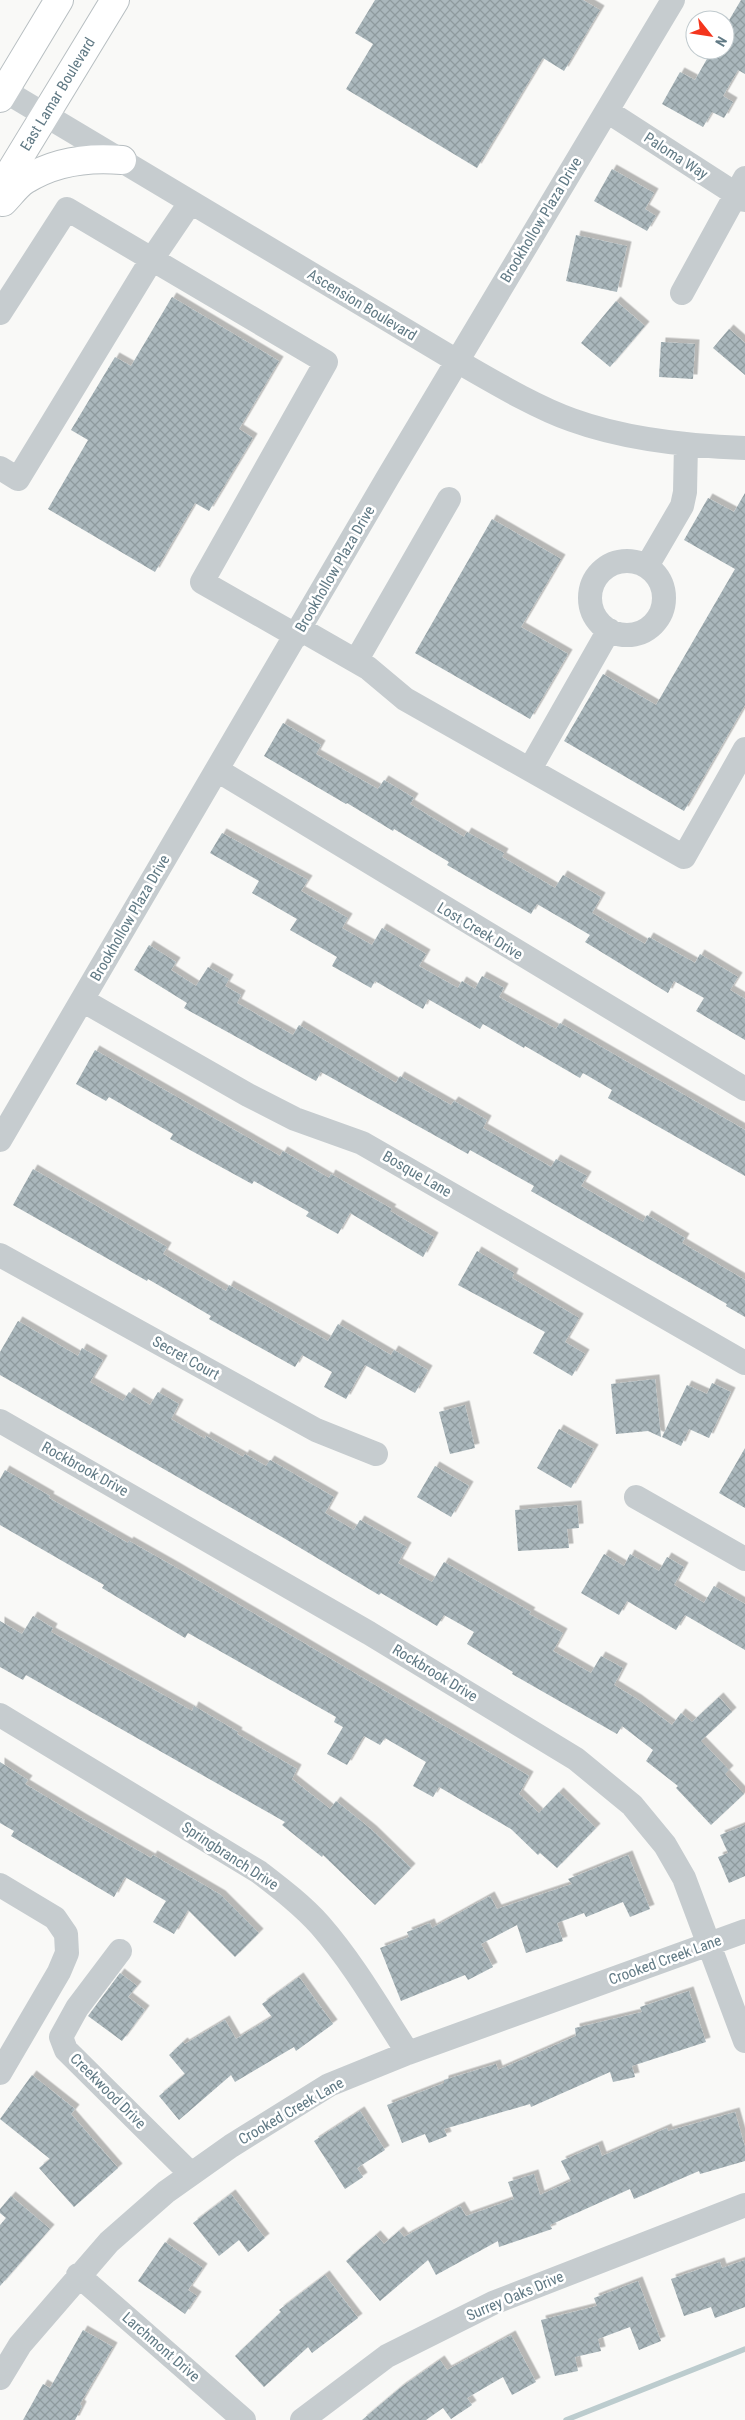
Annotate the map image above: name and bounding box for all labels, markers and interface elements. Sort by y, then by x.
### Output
north arrow [685,10,735,60]
street label: East Lamar Boulevard [16,34,99,154]
text: N [712,34,730,49]
street label: Paloma Way [641,129,711,183]
street label: Brookhollow Plaza Drive [496,154,586,286]
street label: Ascension Boulevard [304,265,420,345]
street label: Brookhollow Plaza Drive [291,503,379,635]
street label: Brookhollow Plaza Drive [86,852,174,984]
street label: Lost Creek Drive [434,898,526,964]
street label: Bosque Lane [379,1147,455,1201]
street label: Secret Court [149,1332,223,1384]
street label: Rockbrook Drive [39,1438,131,1500]
street label: Rockbrook Drive [389,1641,481,1705]
street label: Springbranch Drive [178,1818,282,1894]
street label: Crooked Creek Lane [606,1931,724,1989]
street label: Creekwood Drive [67,2050,149,2132]
street label: Crooked Creek Lane [235,2074,347,2148]
street label: Surrey Oaks Drive [464,2267,566,2325]
street label: Larchmont Drive [119,2308,203,2386]

